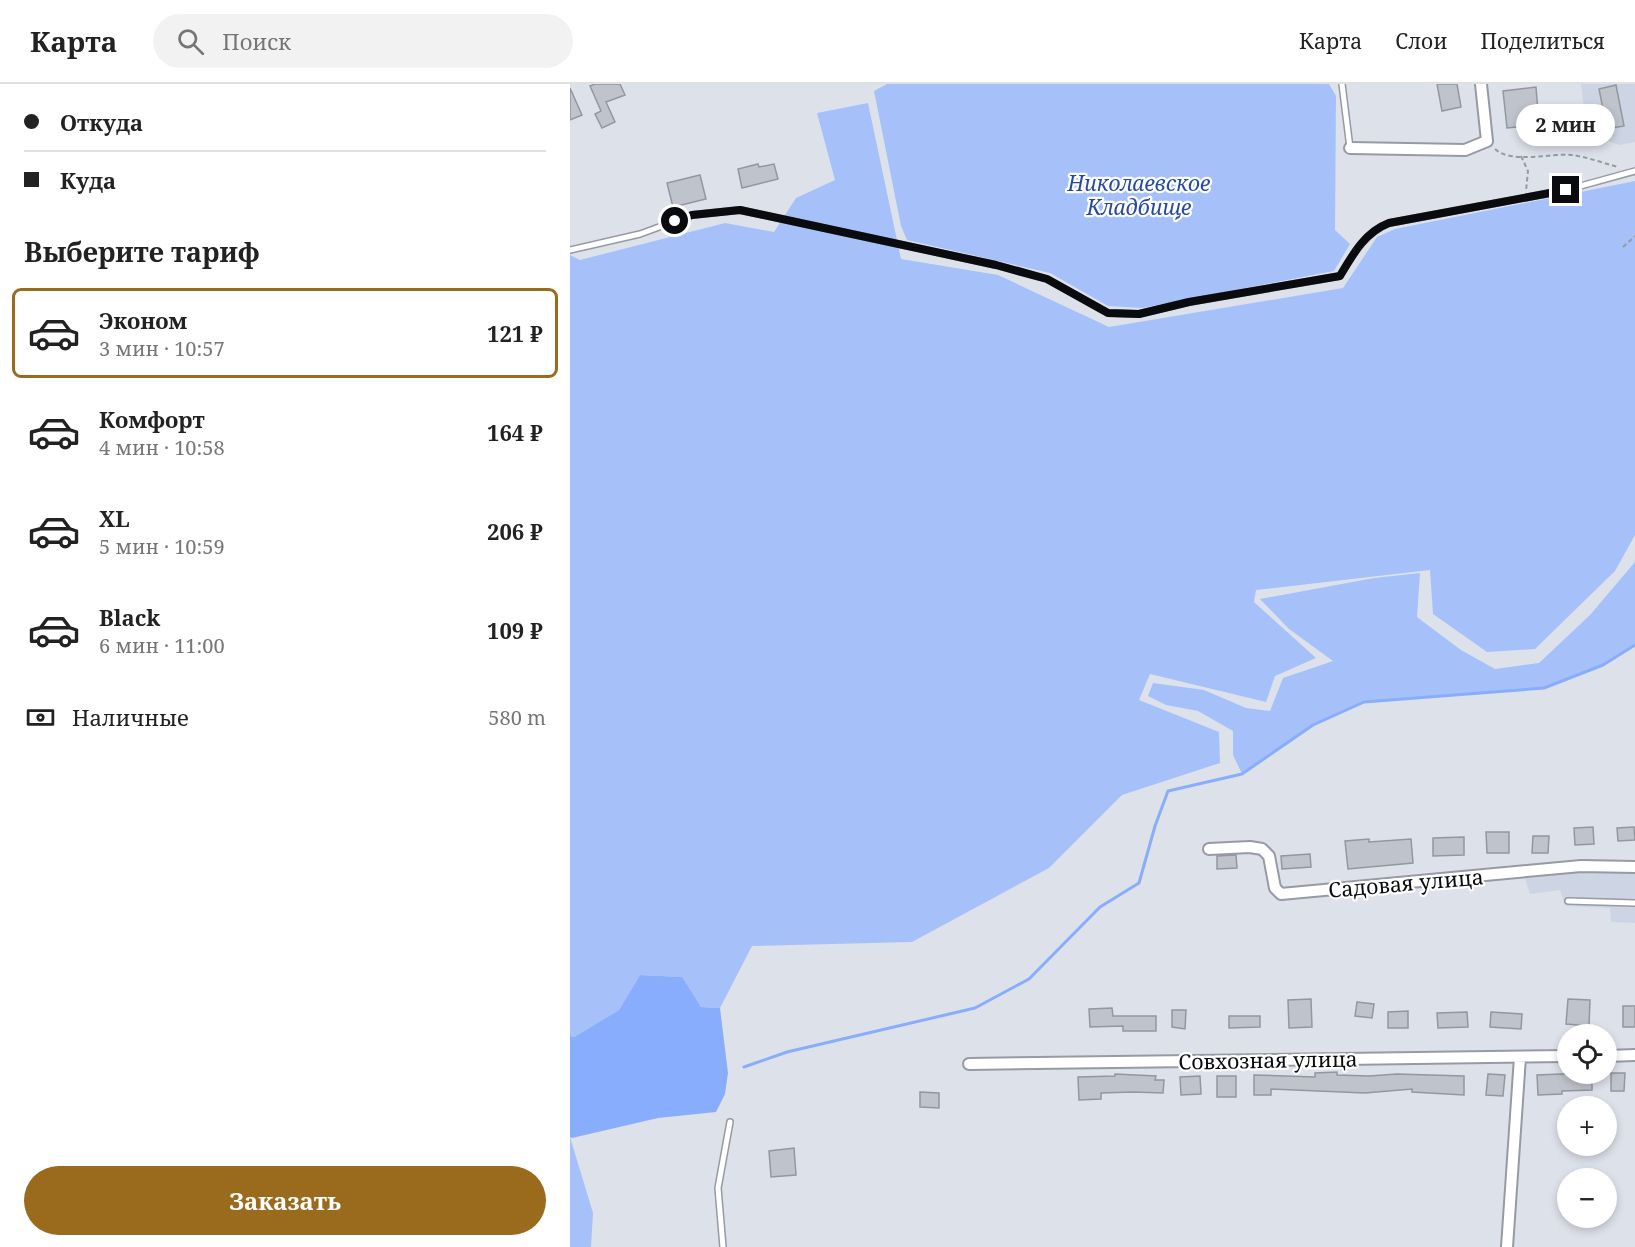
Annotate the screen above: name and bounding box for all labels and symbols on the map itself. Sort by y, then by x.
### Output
callout: 2 мин [1516,103,1616,145]
park label: Николаевское Кладбище [1067,169,1210,221]
route end [1552,176,1579,203]
route start [661,207,688,234]
street label: Садовая улица [1327,862,1485,904]
street label: Совхозная улица [1178,1044,1358,1076]

